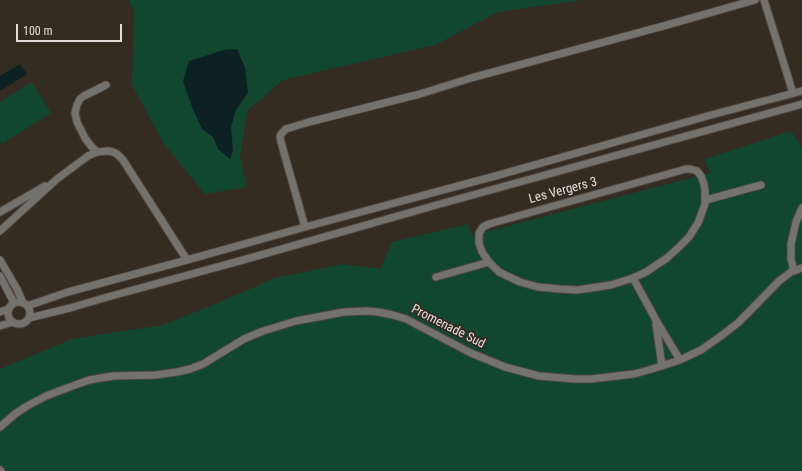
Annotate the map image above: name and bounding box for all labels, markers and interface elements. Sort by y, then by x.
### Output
scale bar [18,16,124,42]
text: 100 m [23,24,53,38]
street label: Les Vergers 3 [527,174,599,208]
street label: Promenade Sud [408,302,488,352]

